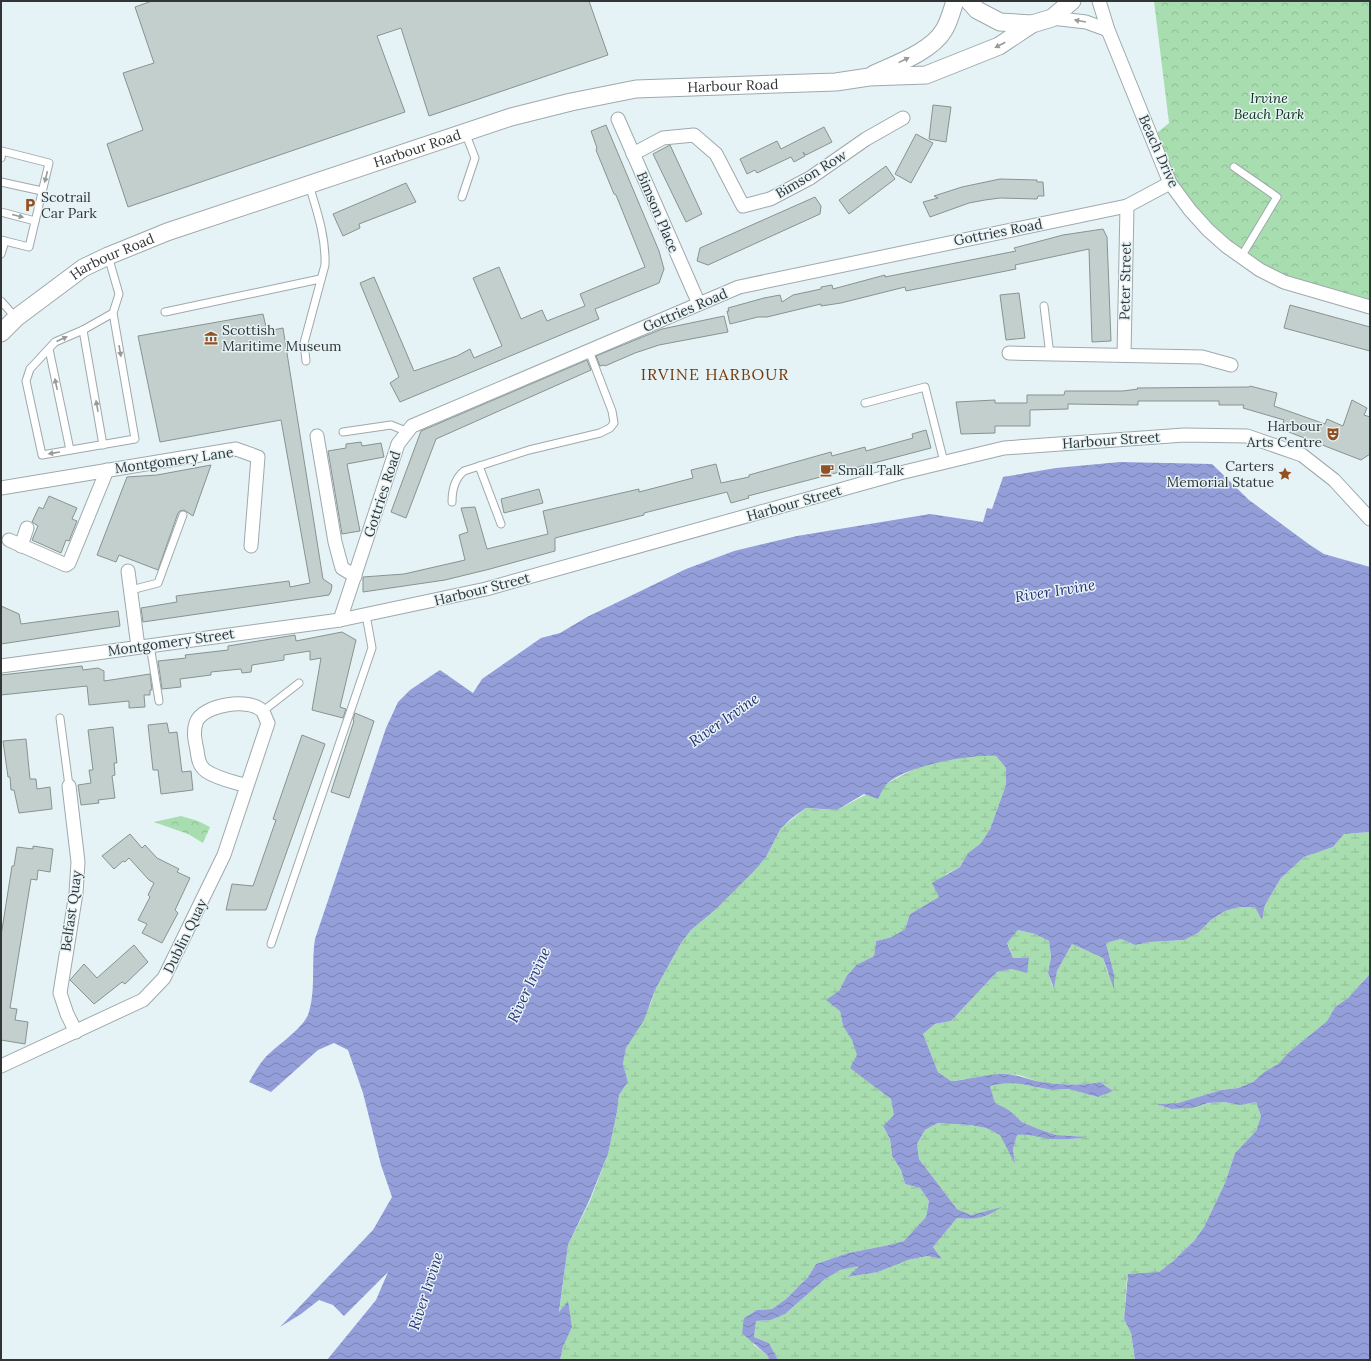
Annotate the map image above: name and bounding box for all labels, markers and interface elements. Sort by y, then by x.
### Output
one-way arrow [1074,18,1087,24]
one-way arrow [994,42,1005,49]
one-way arrow [898,57,910,63]
street label: Harbour Road [687,75,779,96]
park label: Irvine Beach Park [1234,89,1304,123]
street label: Beach Drive [1135,112,1183,191]
street label: Harbour Road [371,125,463,171]
street label: Bimson Row [772,145,851,202]
street label: Bimson Place [633,169,683,256]
one-way arrow [42,171,48,183]
place label: Scotrail Car Park [41,188,97,222]
parking icon: Scotrail Car Park [22,197,38,213]
one-way arrow [12,214,24,220]
street label: Gottries Road [952,215,1044,249]
street label: Harbour Road [66,229,157,284]
street label: Peter Street [1115,241,1135,320]
street label: Gottries Road [640,284,730,336]
place label: Scottish Maritime Museum [222,321,342,355]
museum icon: Scottish Maritime Museum [203,330,219,346]
one-way arrow [57,336,68,342]
one-way arrow [117,345,123,357]
district label: IRVINE HARBOUR [641,364,789,384]
one-way arrow [53,378,59,391]
one-way arrow [93,400,99,412]
place label: Harbour Arts Centre [1246,417,1322,451]
theatre icon: Harbour Arts Centre [1325,426,1341,442]
street label: Harbour Street [1061,428,1161,452]
street label: Montgomery Lane [113,443,235,477]
street label: Gottries Road [360,448,404,540]
one-way arrow [48,450,60,456]
place label: Carters Memorial Statue [1166,457,1274,491]
place label: Small Talk [838,461,905,479]
cafe icon: Small Talk [819,462,835,478]
place icon: Carters Memorial Statue [1277,466,1293,482]
street label: Harbour Street [744,481,844,525]
street label: Harbour Street [432,568,532,610]
water label: River Irvine [1013,575,1096,606]
street label: Montgomery Street [106,624,236,660]
water label: River Irvine [685,689,762,751]
street label: Belfast Quay [56,869,86,953]
street label: Dublin Quay [159,895,211,976]
water label: River Irvine [503,944,554,1025]
water label: River Irvine [404,1249,447,1332]

